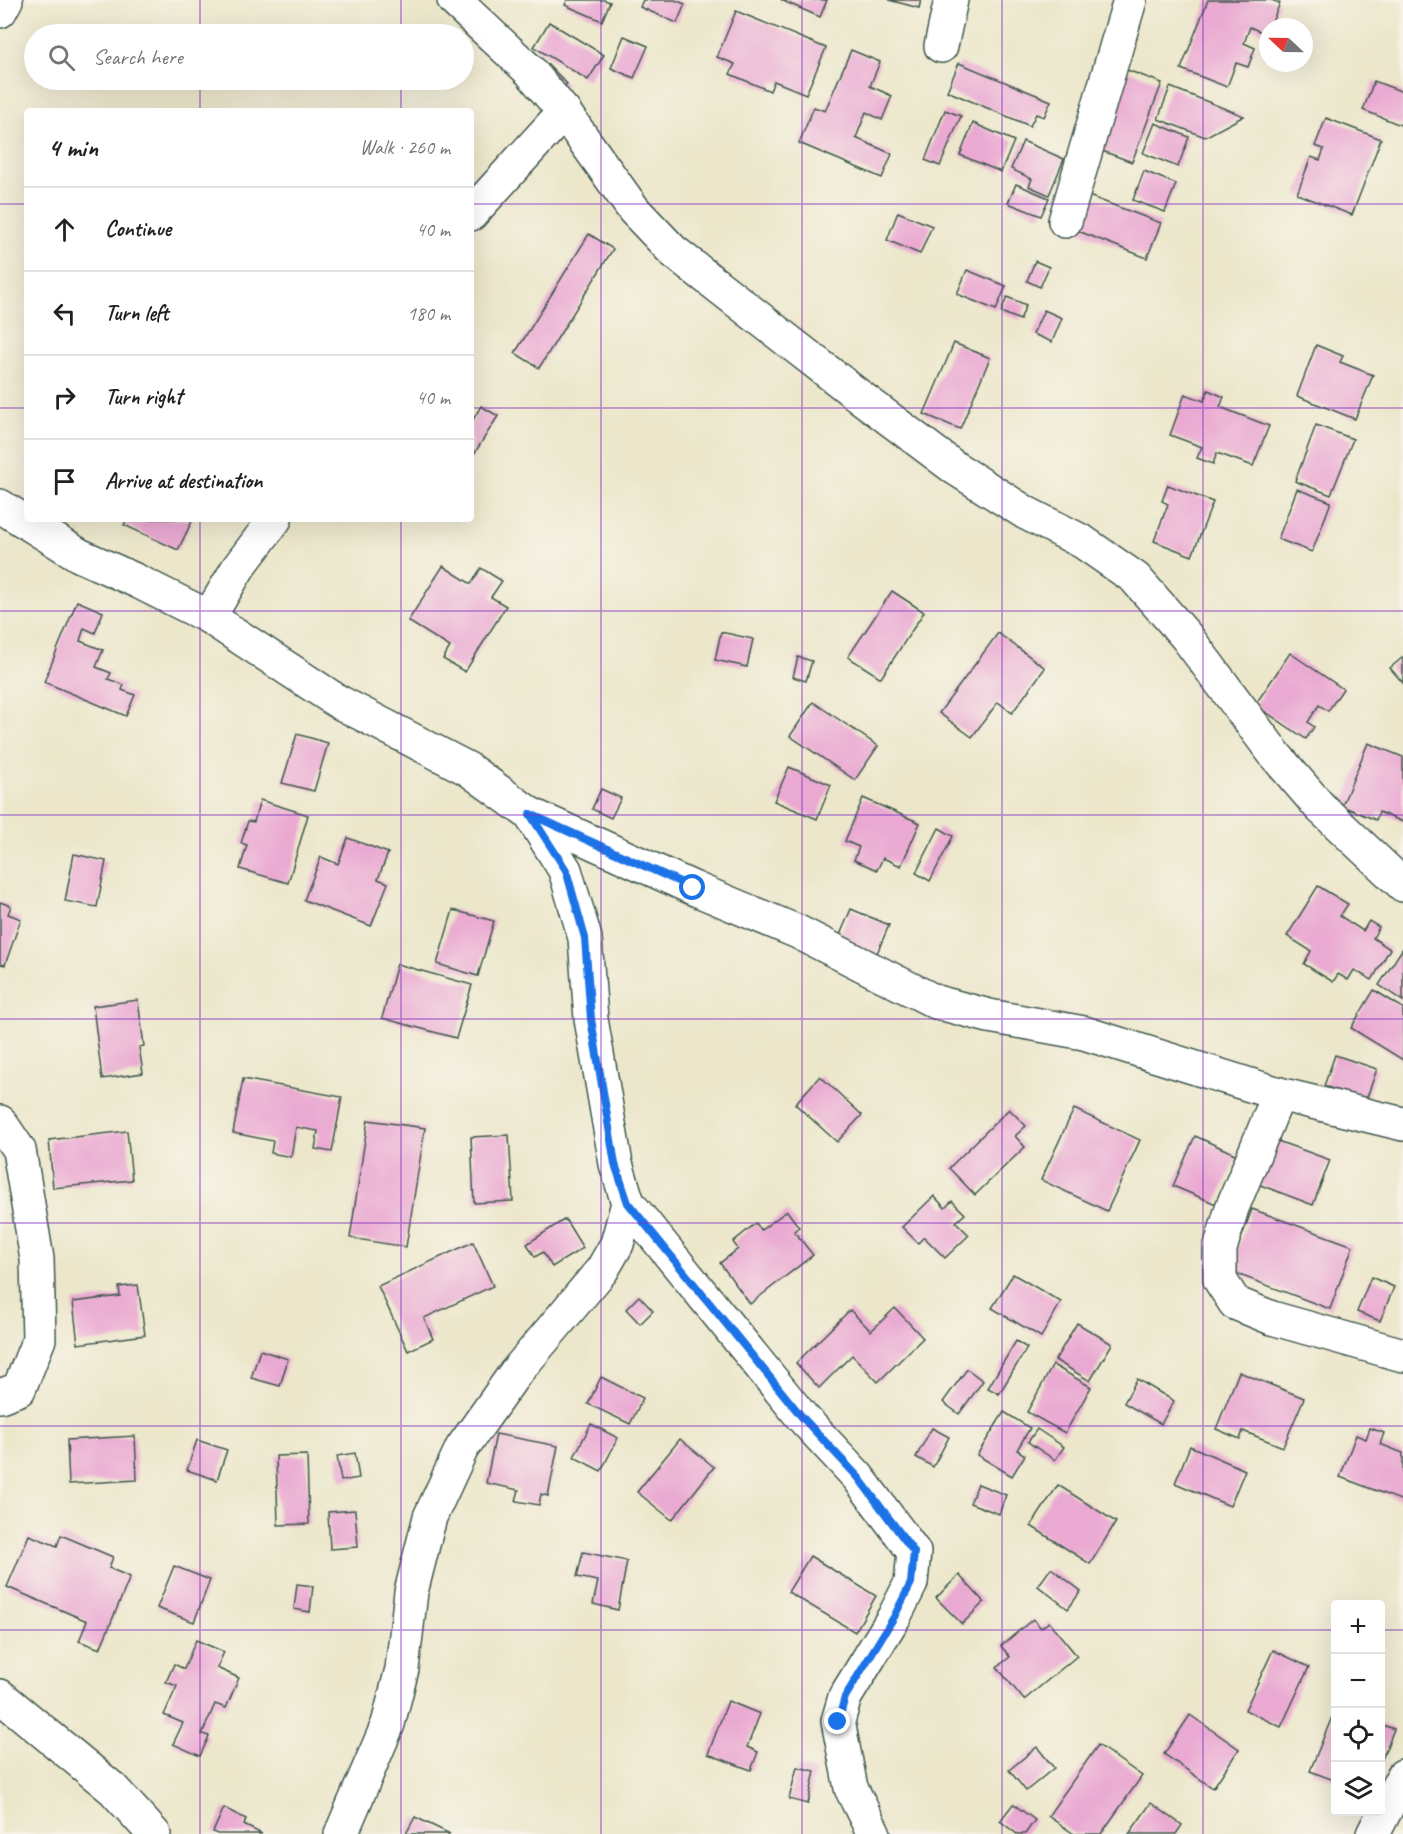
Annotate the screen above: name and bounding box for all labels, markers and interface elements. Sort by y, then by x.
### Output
north arrow [1259,18,1313,72]
search box [24,24,474,90]
icon: search [45,41,78,74]
text: Search here [93,43,183,71]
text: 4 min [48,131,98,164]
text: Walk · 260 m [360,135,450,160]
icon: ahead [48,213,81,246]
text: Continue [105,215,171,243]
text: 40 m [416,217,450,242]
icon: left [48,297,81,330]
text: Turn left [105,299,169,327]
text: 180 m [407,301,450,326]
icon: right [48,381,81,414]
text: Turn right [105,383,182,411]
text: 40 m [416,385,450,410]
icon: arrive [48,465,81,498]
text: Arrive at destination [105,467,262,495]
route start [679,874,705,900]
map controls [1331,1600,1385,1816]
button: + [1331,1600,1385,1654]
button: − [1331,1654,1385,1708]
route end [824,1708,850,1734]
button: locate [1331,1708,1385,1762]
button: layers [1331,1762,1385,1816]

